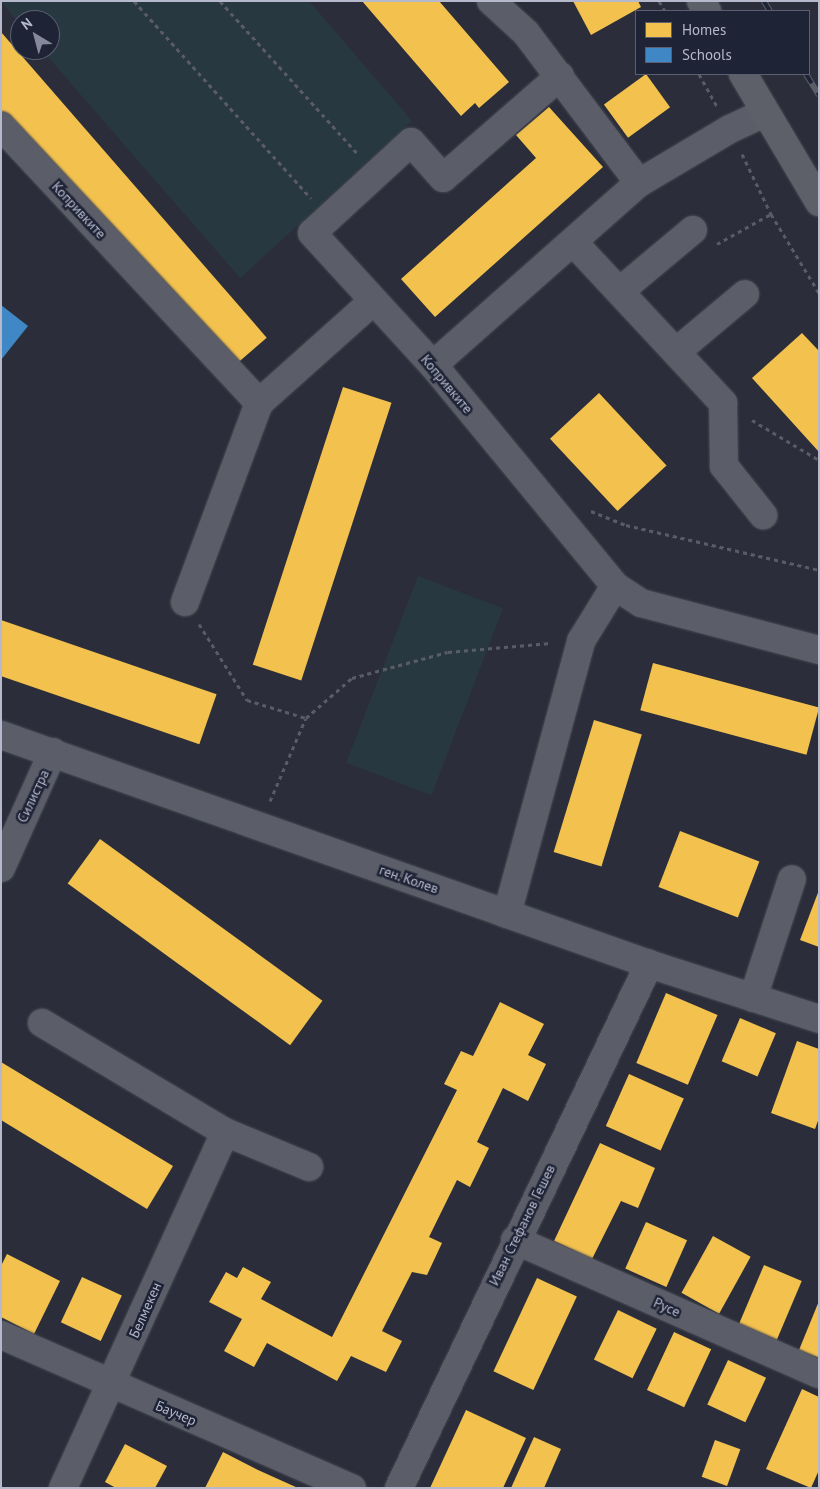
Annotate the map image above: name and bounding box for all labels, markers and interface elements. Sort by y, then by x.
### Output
north arrow [10,10,60,60]
legend [635,10,810,75]
text: N [17,14,36,34]
text: Homes [682,20,726,39]
text: Schools [682,45,732,64]
street label: Копривките [48,178,110,242]
street label: Копривките [418,351,476,417]
street label: Силистра [13,767,53,825]
street label: ген. Колев [377,861,441,897]
street label: Иван Стефанов Гешев [485,1162,559,1288]
street label: Белмекен [125,1280,165,1340]
street label: Русе [651,1294,683,1320]
street label: Баучер [153,1397,199,1429]

